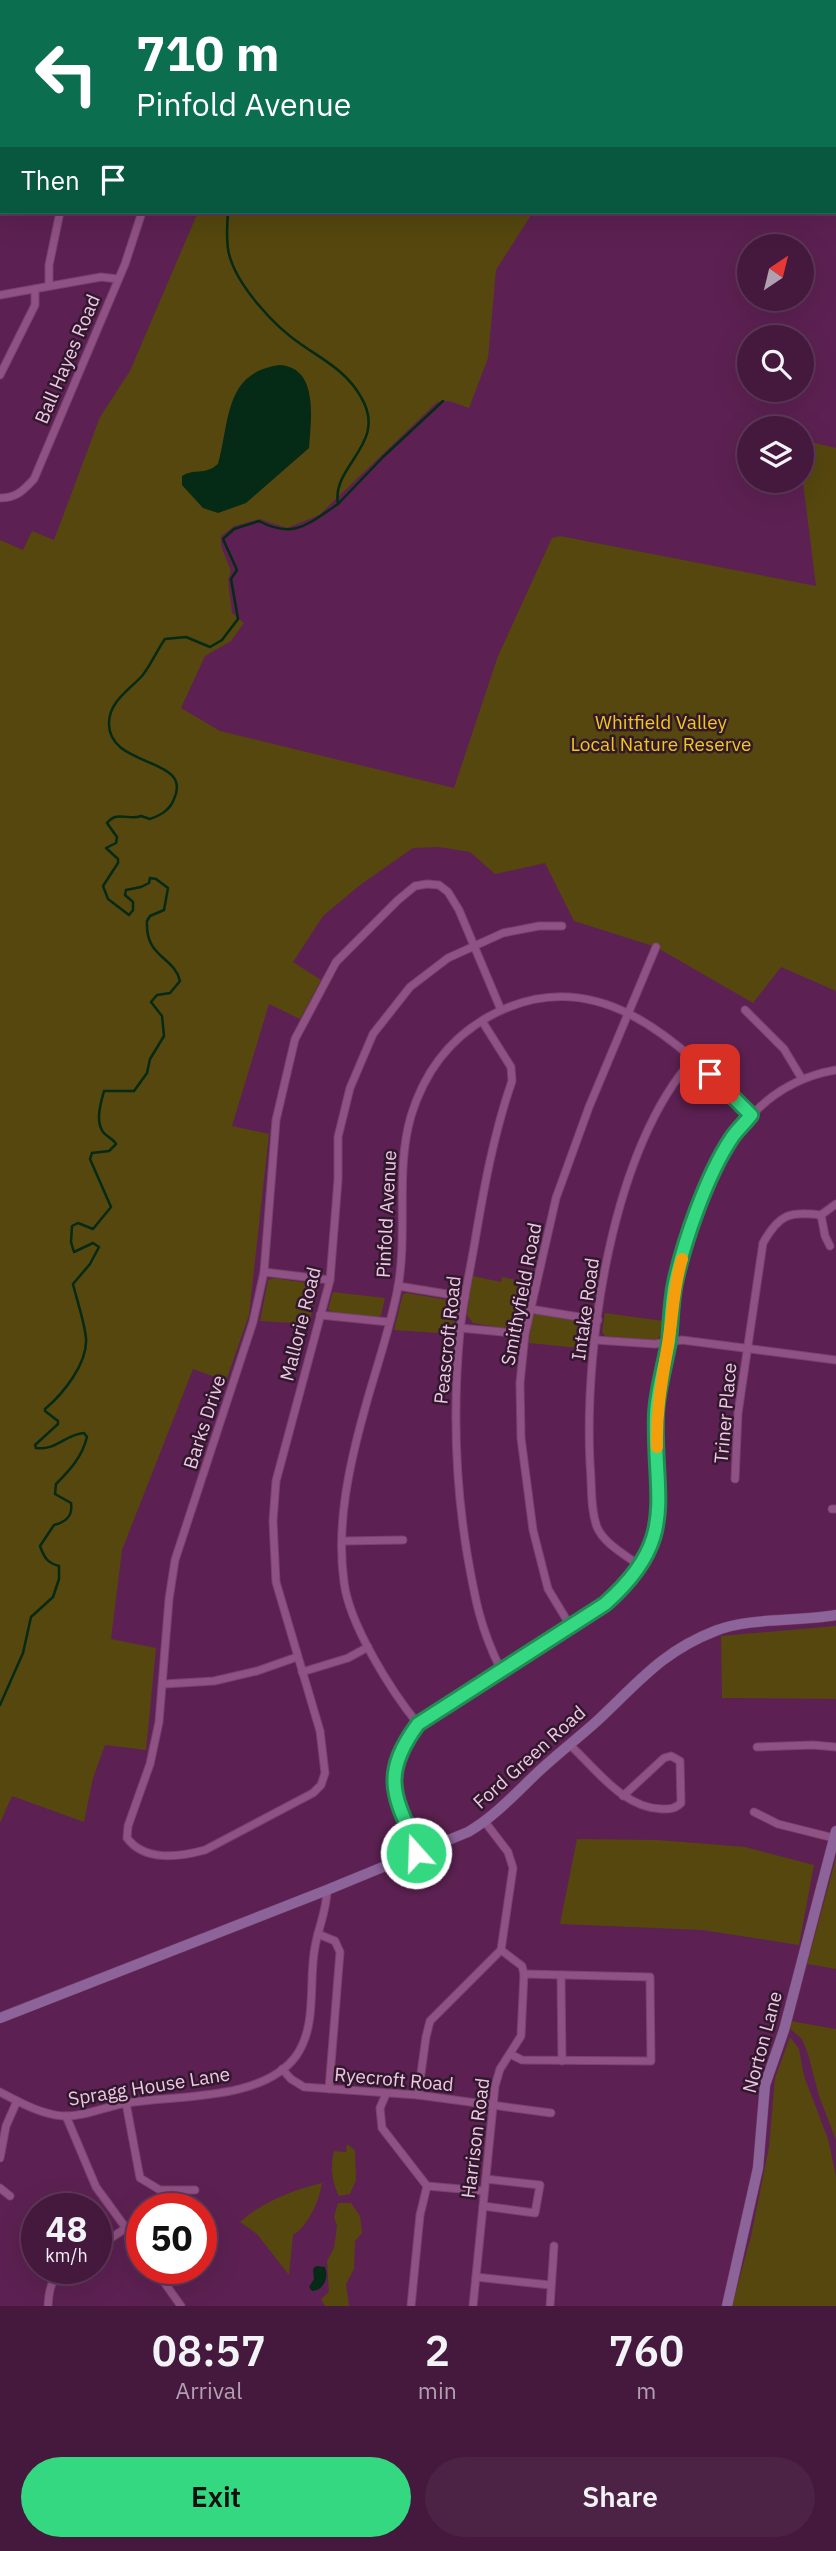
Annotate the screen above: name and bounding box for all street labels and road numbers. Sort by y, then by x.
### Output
street label: Ball Hayes Road [29,291,105,427]
street label: Pinfold Avenue [371,1150,401,1278]
street label: Smithyfield Road [495,1221,547,1367]
street label: Intake Road [566,1256,604,1362]
street label: Mallorie Road [274,1264,326,1384]
street label: Peascroft Road [428,1275,466,1405]
street label: Triner Place [709,1362,741,1464]
street label: Barks Drive [178,1372,230,1472]
street label: Ford Green Road [468,1700,590,1814]
street label: Norton Lane [737,1988,787,2096]
street label: Spragg House Lane [66,2061,232,2111]
street label: Ryecroft Road [333,2062,455,2096]
street label: Harrison Road [456,2076,494,2200]

